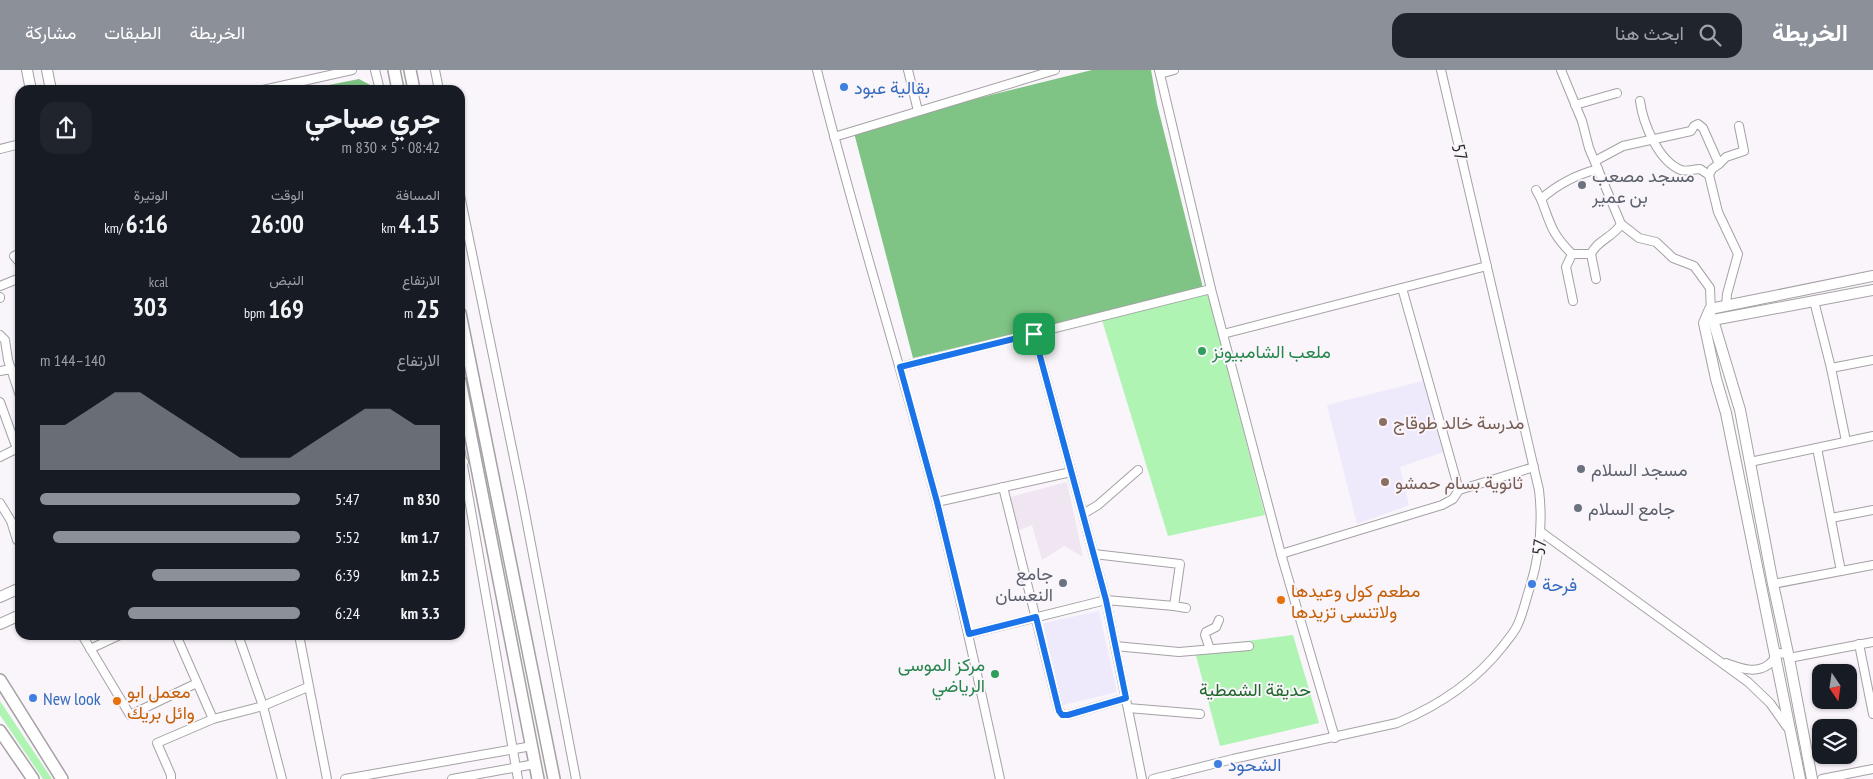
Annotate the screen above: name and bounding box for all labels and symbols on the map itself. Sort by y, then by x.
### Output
place label: بقالية عبود [854,76,930,99]
marker: بقالية عبود [838,81,850,93]
street label: 57 [1447,142,1473,162]
place label: مسجد مصعب بن عمير [1591,164,1695,208]
marker: مسجد مصعب بن عمير [1576,179,1588,191]
pin [1013,313,1055,355]
place label: ملعب الشامبيونز [1211,340,1331,363]
marker: ملعب الشامبيونز [1196,345,1208,357]
place label: مدرسة خالد طوقاج [1393,411,1524,435]
marker: مدرسة خالد طوقاج [1377,416,1389,428]
place label: مسجد السلام [1591,458,1688,482]
marker: مسجد السلام [1575,463,1587,475]
place label: ثانوية بسام حمشو [1395,471,1523,495]
marker: ثانوية بسام حمشو [1379,476,1391,488]
place label: جامع السلام [1588,497,1675,521]
marker: جامع السلام [1572,502,1584,514]
street label: 57 [1527,538,1551,556]
place label: جامع النعسان [995,562,1053,606]
place label: فرحة [1542,573,1577,596]
marker: جامع النعسان [1057,577,1069,589]
marker: فرحة [1526,578,1538,590]
place label: مطعم كول وعيدها ولاتنسى تزيدها [1291,579,1420,623]
marker: مطعم كول وعيدها ولاتنسى تزيدها [1275,594,1287,606]
place label: مركز الموسى الرياضي [898,653,985,701]
north arrow [1812,664,1858,709]
marker: مركز الموسى الرياضي [989,668,1001,680]
park label: حديقة الشمطية [1199,678,1311,701]
place label: معمل ابو وائل بريك [127,680,195,724]
place label: New look [43,687,101,710]
marker: New look [27,692,39,704]
marker: معمل ابو وائل بريك [111,695,123,707]
place label: الشحود [1228,753,1281,776]
marker: الشحود [1212,758,1224,770]

